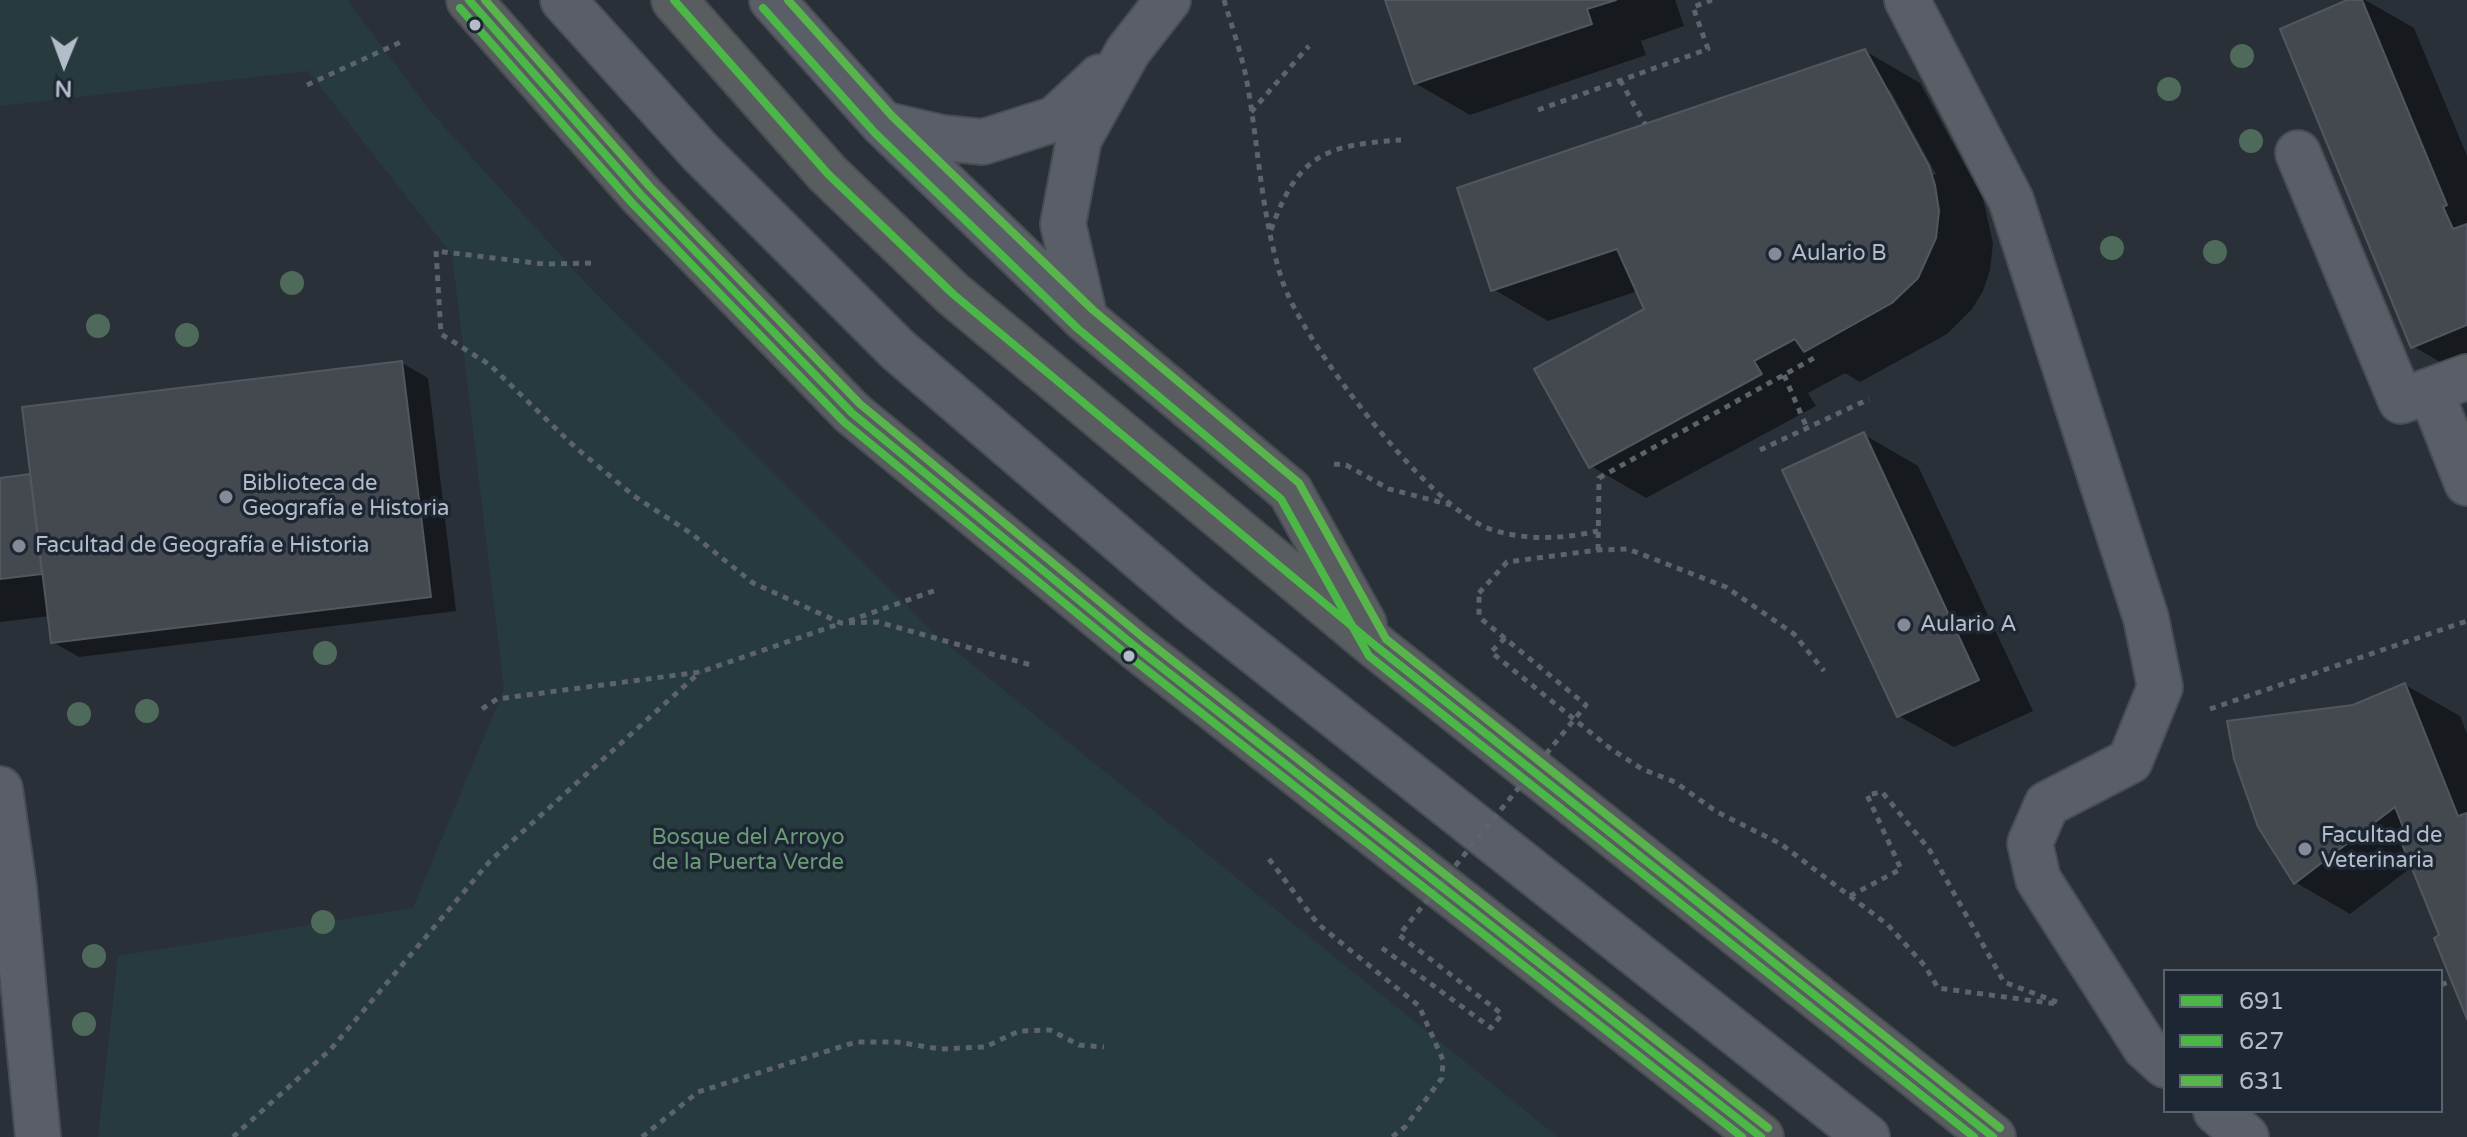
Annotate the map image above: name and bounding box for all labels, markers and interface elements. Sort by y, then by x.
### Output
unlabelled marker [467,17,483,33]
north arrow [24,24,104,104]
text: N [55,75,73,101]
place label: Aulario B [1791,241,1887,267]
marker: Aulario B [1766,245,1784,263]
place label: Biblioteca de Geografía e Historia [242,471,449,522]
marker: Biblioteca de Geografía e Historia [217,488,235,506]
place label: Facultad de Geografía e Historia [35,533,369,559]
marker: Facultad de Geografía e Historia [10,537,28,555]
place label: Aulario A [1920,612,2017,638]
marker: Aulario A [1895,616,1913,634]
unlabelled marker [1121,648,1137,664]
place label: Facultad de Veterinaria [2321,823,2442,874]
park label: Bosque del Arroyo de la Puerta Verde [651,825,845,876]
marker: Facultad de Veterinaria [2296,840,2314,858]
legend [2163,969,2443,1113]
text: 691 [2239,987,2284,1016]
text: 627 [2239,1027,2284,1056]
text: 631 [2239,1067,2284,1096]

